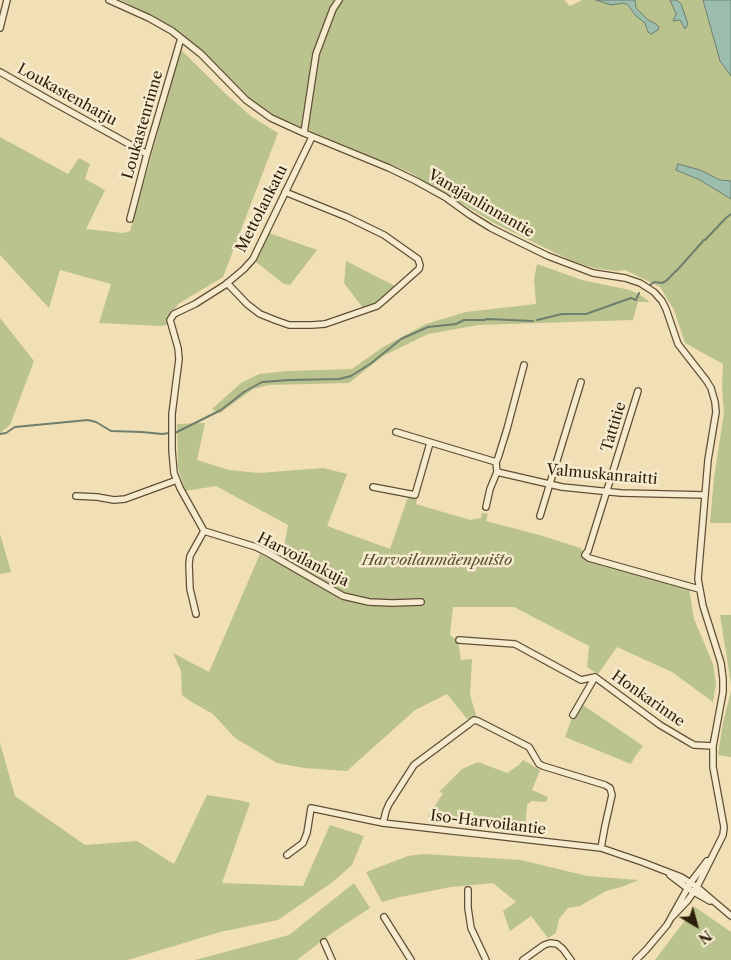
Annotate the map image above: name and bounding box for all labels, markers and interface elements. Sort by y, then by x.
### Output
street label: Loukastenharju [14,60,120,130]
street label: Loukastenrinne [119,69,167,181]
street label: Mettolankatu [232,162,292,256]
street label: Vanajanlinnantie [425,166,537,242]
street label: Tattitie [598,400,630,454]
street label: Valmuskanraitti [546,461,658,489]
street label: Harvoilankuja [254,529,352,591]
park label: Harvoilanmäenpuisto [362,552,512,570]
street label: Honkarinne [608,667,688,731]
street label: Iso-Harvoilantie [429,807,547,839]
north arrow [671,900,721,950]
text: N [695,926,715,948]

